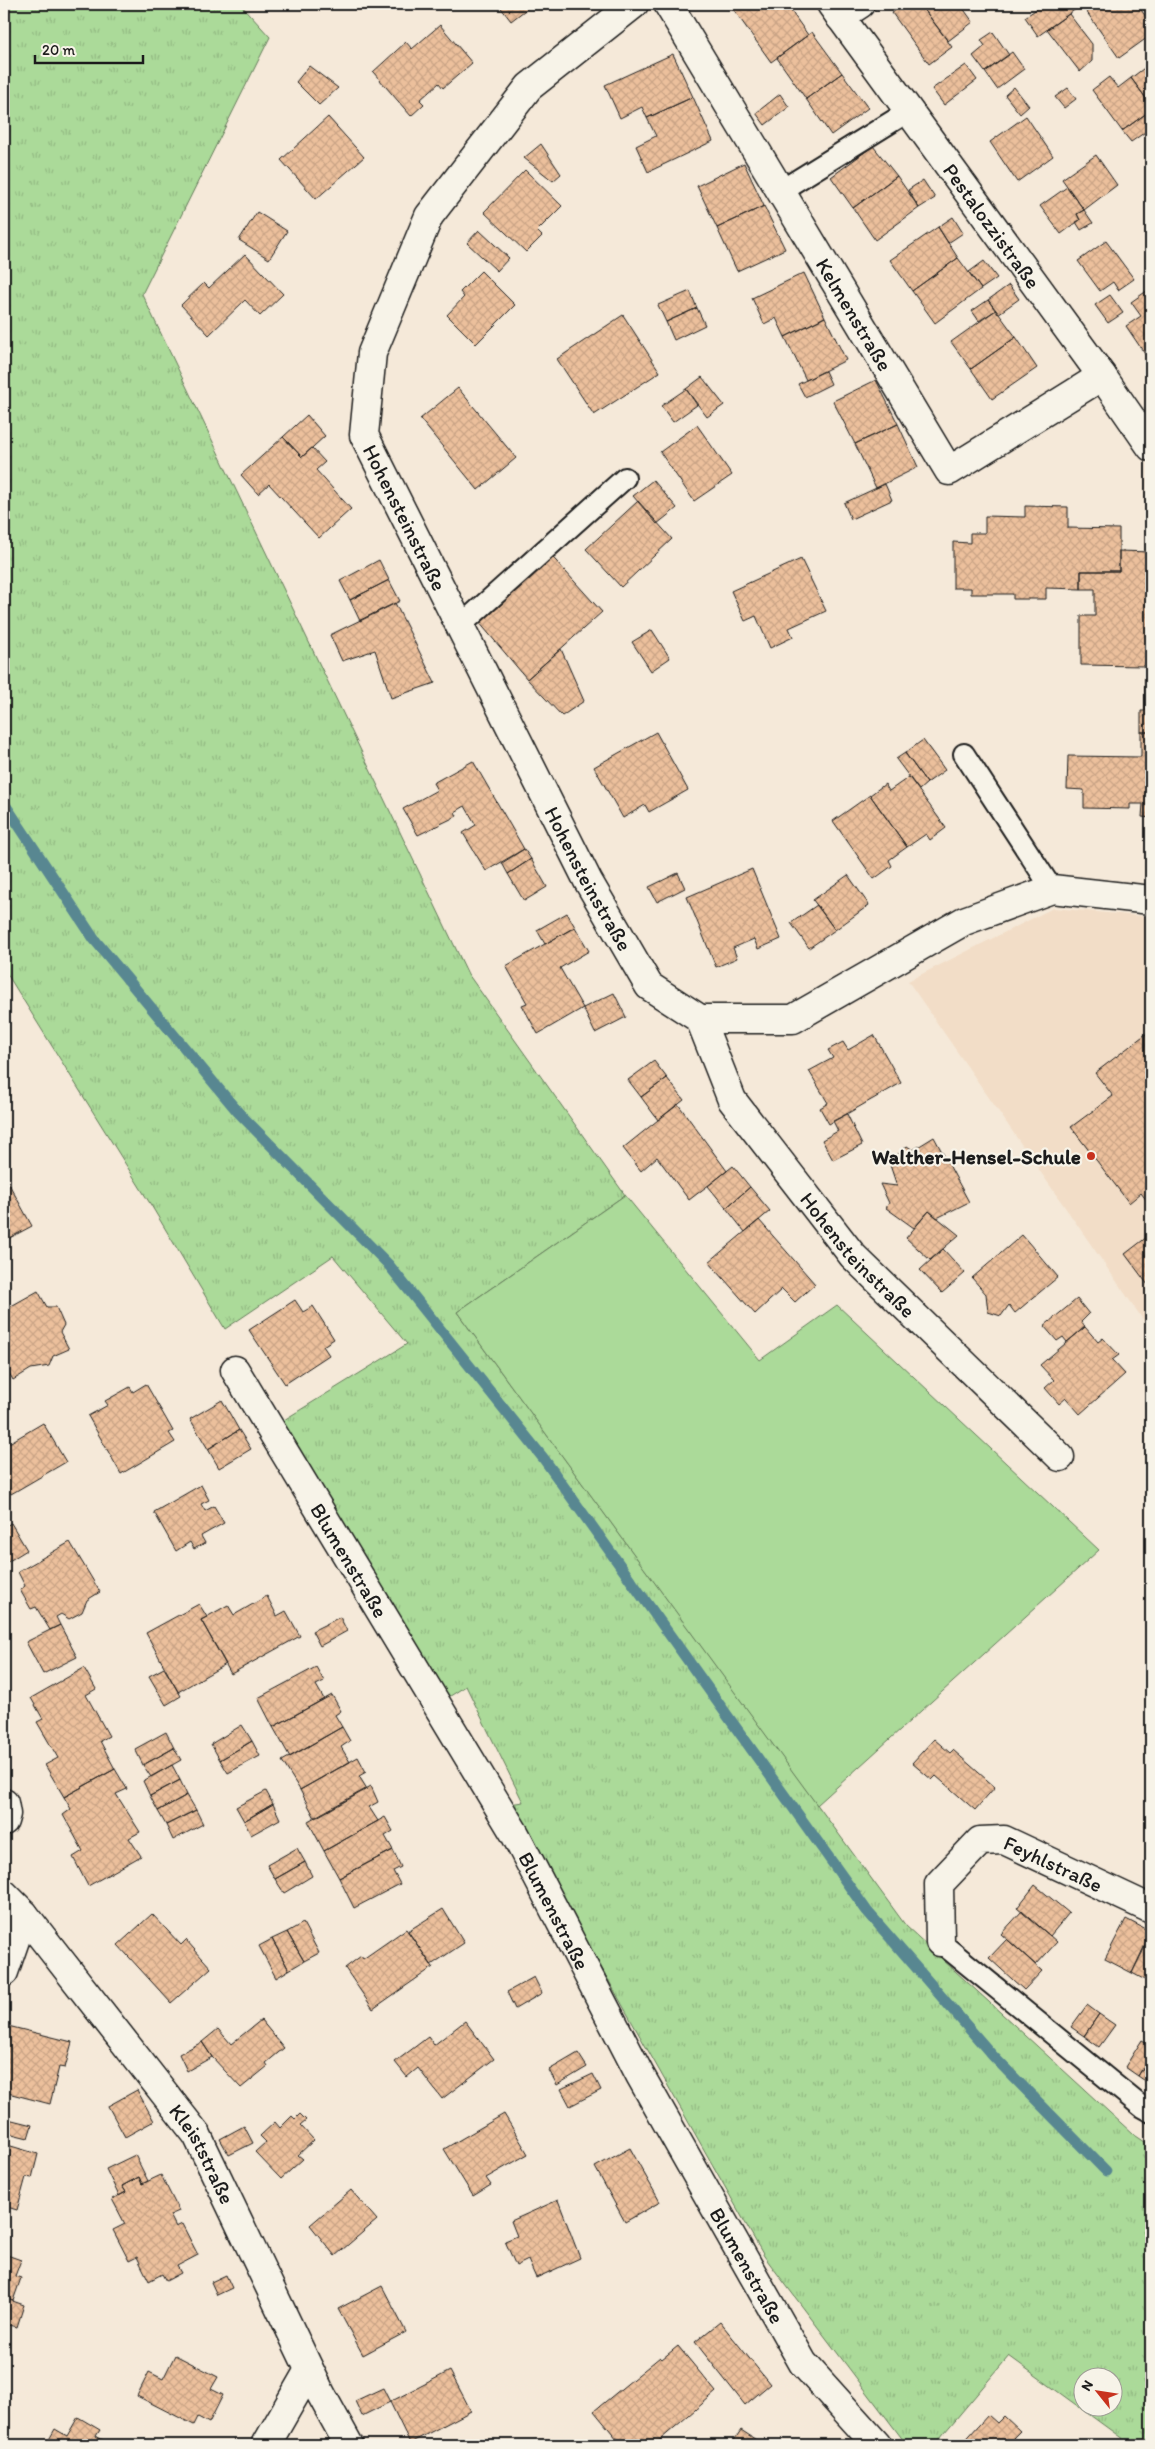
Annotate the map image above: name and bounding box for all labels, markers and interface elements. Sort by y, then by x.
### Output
scale bar [35,32,142,64]
text: 20 m [42,41,76,59]
street label: Pestalozzistraße [938,158,1046,293]
street label: Kelmenstraße [811,253,898,375]
street label: Hohensteinstraße [358,440,453,595]
street label: Hohensteinstraße [540,802,638,955]
place label: Walther-Hensel-Schule [871,1144,1081,1169]
marker: Walther-Hensel-Schule [1085,1150,1097,1162]
street label: Hohensteinstraße [795,1187,921,1323]
street label: Blumenstraße [306,1498,394,1622]
street label: Feyhlstraße [1000,1829,1107,1897]
street label: Blumenstraße [514,1847,595,1974]
street label: Kleiststraße [165,2098,241,2208]
street label: Blumenstraße [705,2203,790,2328]
north arrow [1072,2366,1122,2416]
text: N [1077,2377,1097,2394]

